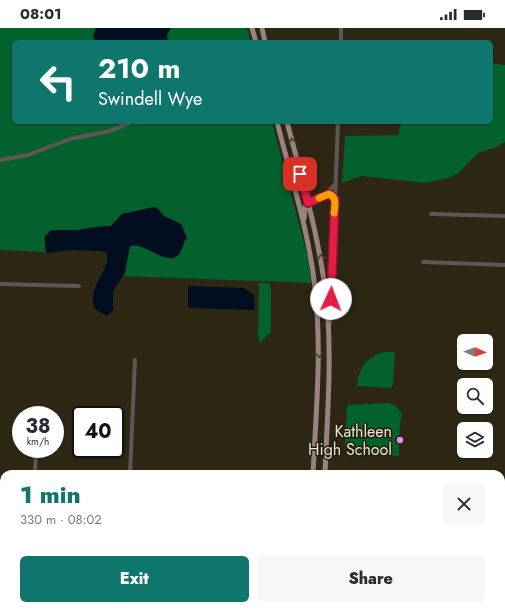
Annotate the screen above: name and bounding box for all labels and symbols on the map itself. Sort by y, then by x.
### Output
one-way arrow [288,138,297,145]
pin [283,157,317,191]
one-way arrow [317,254,325,261]
position arrow [310,278,352,320]
north arrow [457,334,493,370]
one-way arrow [314,352,323,358]
speed limit sign: 40 [72,406,124,458]
place label: Kathleen High School [308,420,392,461]
marker: Kathleen High School [395,435,405,445]

